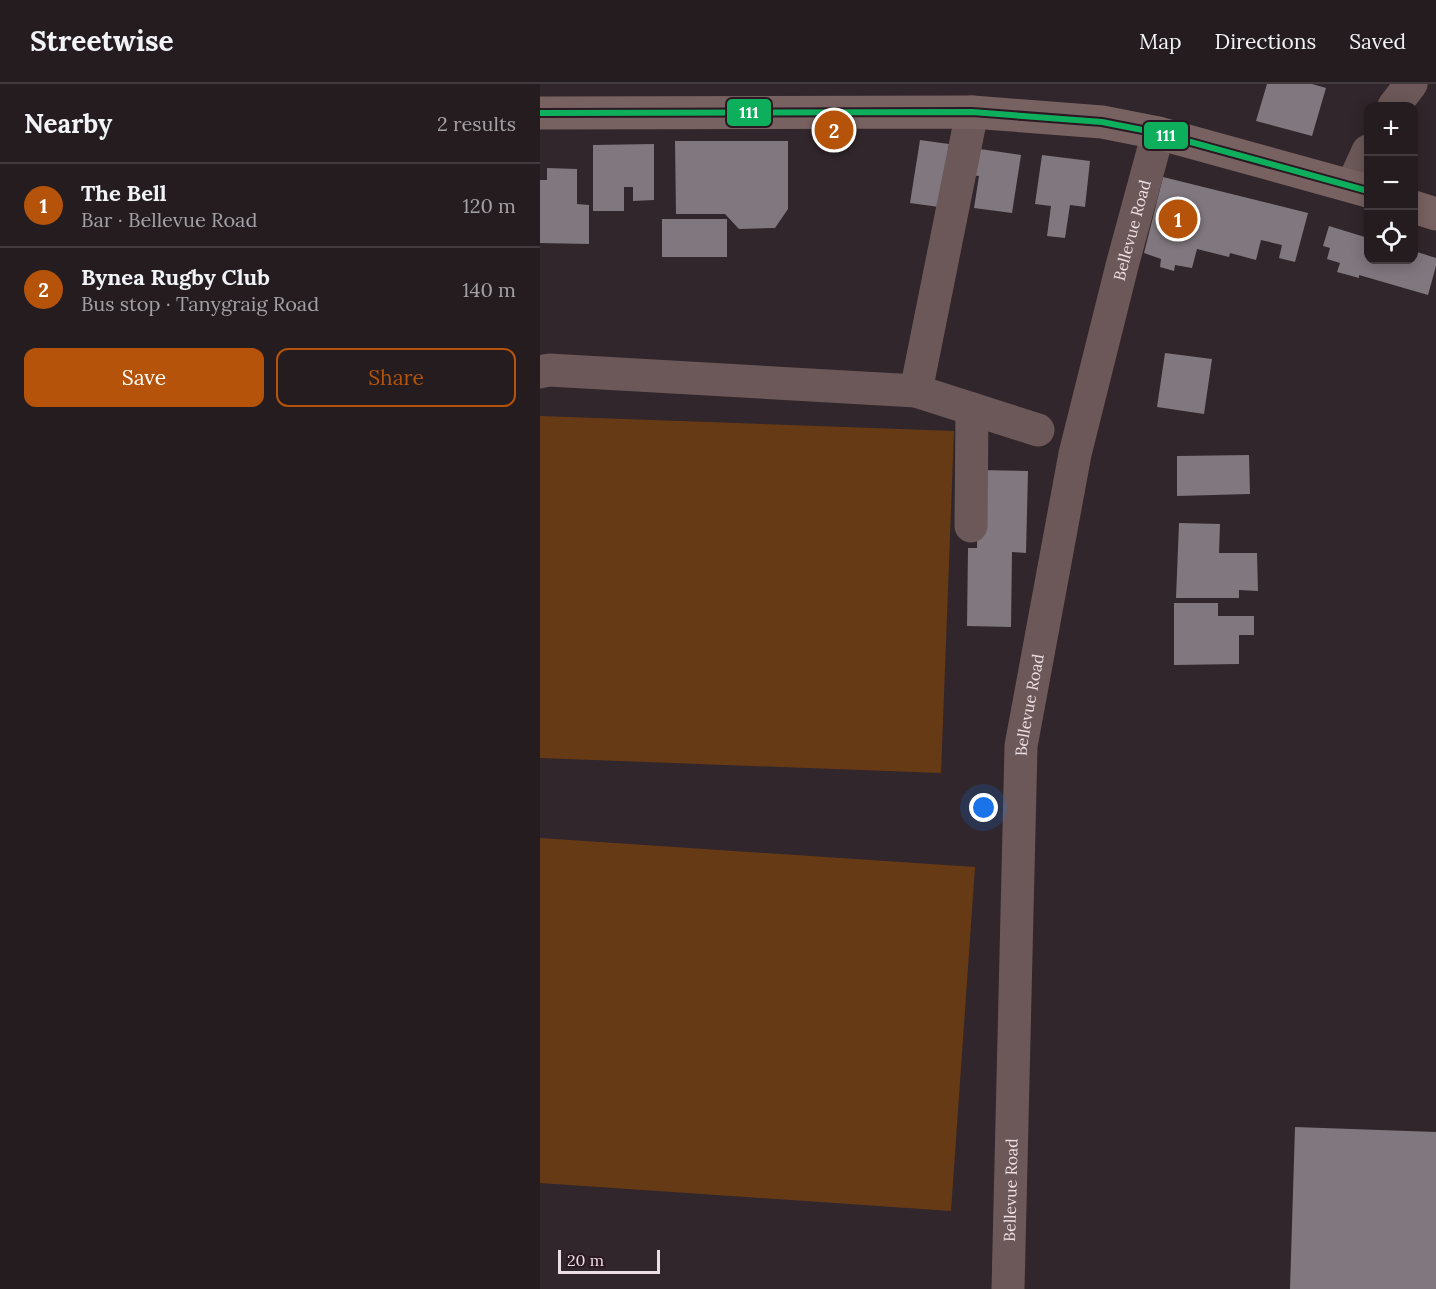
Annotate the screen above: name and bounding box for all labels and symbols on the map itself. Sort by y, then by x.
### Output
line badge: 111 [726,98,772,127]
text: 111 [739,102,759,122]
pin: 2 [814,108,854,152]
line badge: 111 [1143,121,1189,150]
text: 111 [1156,125,1176,145]
street label: Bellevue Road [1109,177,1155,283]
pin: 1 [1158,196,1198,242]
street label: Bellevue Road [1011,652,1048,756]
your location [969,793,998,822]
street label: Bellevue Road [999,1138,1022,1242]
scale bar [558,1247,660,1274]

